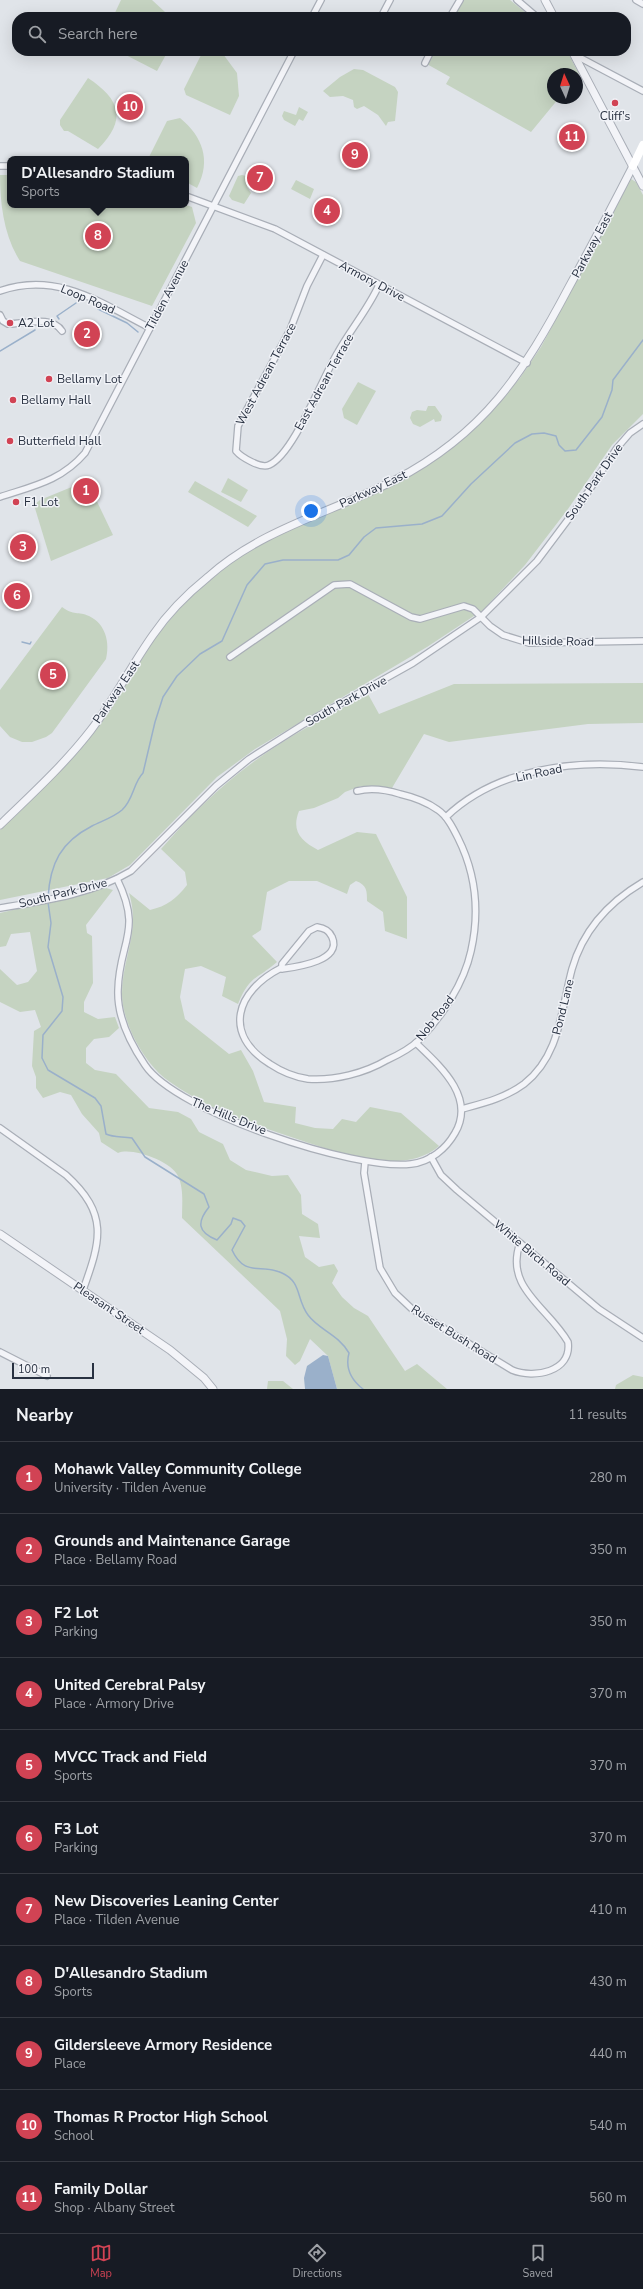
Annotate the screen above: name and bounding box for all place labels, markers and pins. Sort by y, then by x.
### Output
pin: 10 [117,92,143,122]
marker: Cliff's [610,98,620,108]
place label: Cliff's [600,108,631,124]
pin: 11 [559,122,585,152]
pin: 9 [342,140,368,170]
pin: 7 [247,163,273,193]
pin: 4 [314,196,340,226]
pin: 8 [85,221,111,251]
place label: A2 Lot [18,315,55,331]
marker: A2 Lot [5,318,15,328]
pin: 2 [74,319,100,349]
place label: Bellamy Lot [57,371,122,387]
marker: Bellamy Lot [44,374,54,384]
place label: Bellamy Hall [21,392,91,408]
marker: Bellamy Hall [8,395,18,405]
place label: Butterfield Hall [18,433,102,449]
marker: Butterfield Hall [5,436,15,446]
pin: 1 [73,476,99,506]
place label: F1 Lot [24,494,59,510]
marker: F1 Lot [11,497,21,507]
pin: 3 [10,532,36,562]
pin: 6 [4,581,30,611]
pin: 5 [40,660,66,690]

